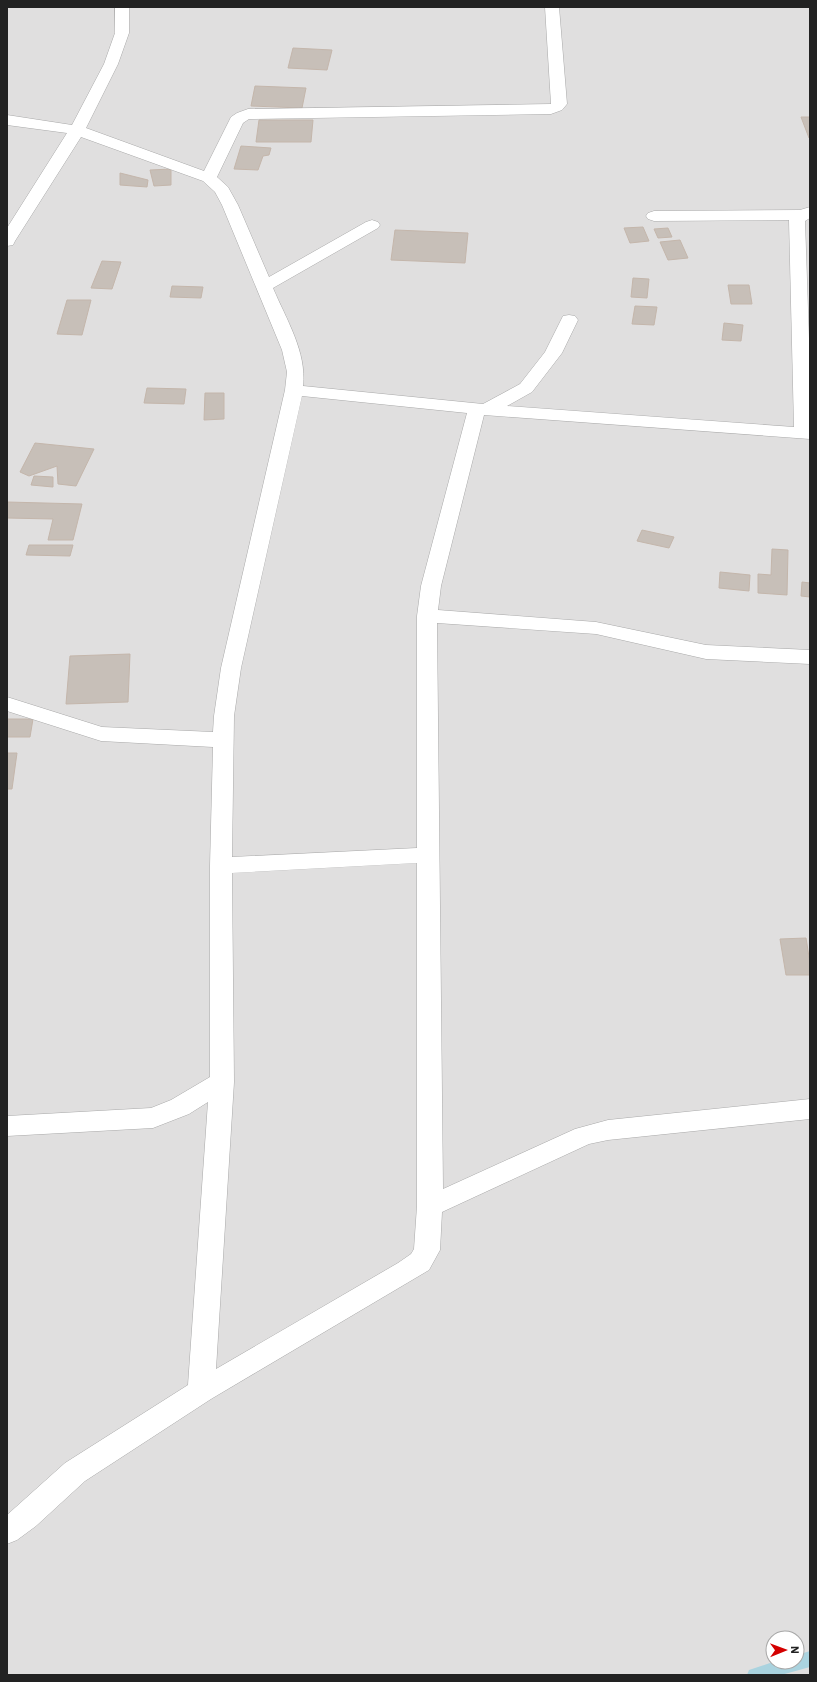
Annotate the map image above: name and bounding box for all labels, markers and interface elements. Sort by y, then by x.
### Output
north arrow [765,1630,805,1670]
text: N [788,1646,802,1654]

